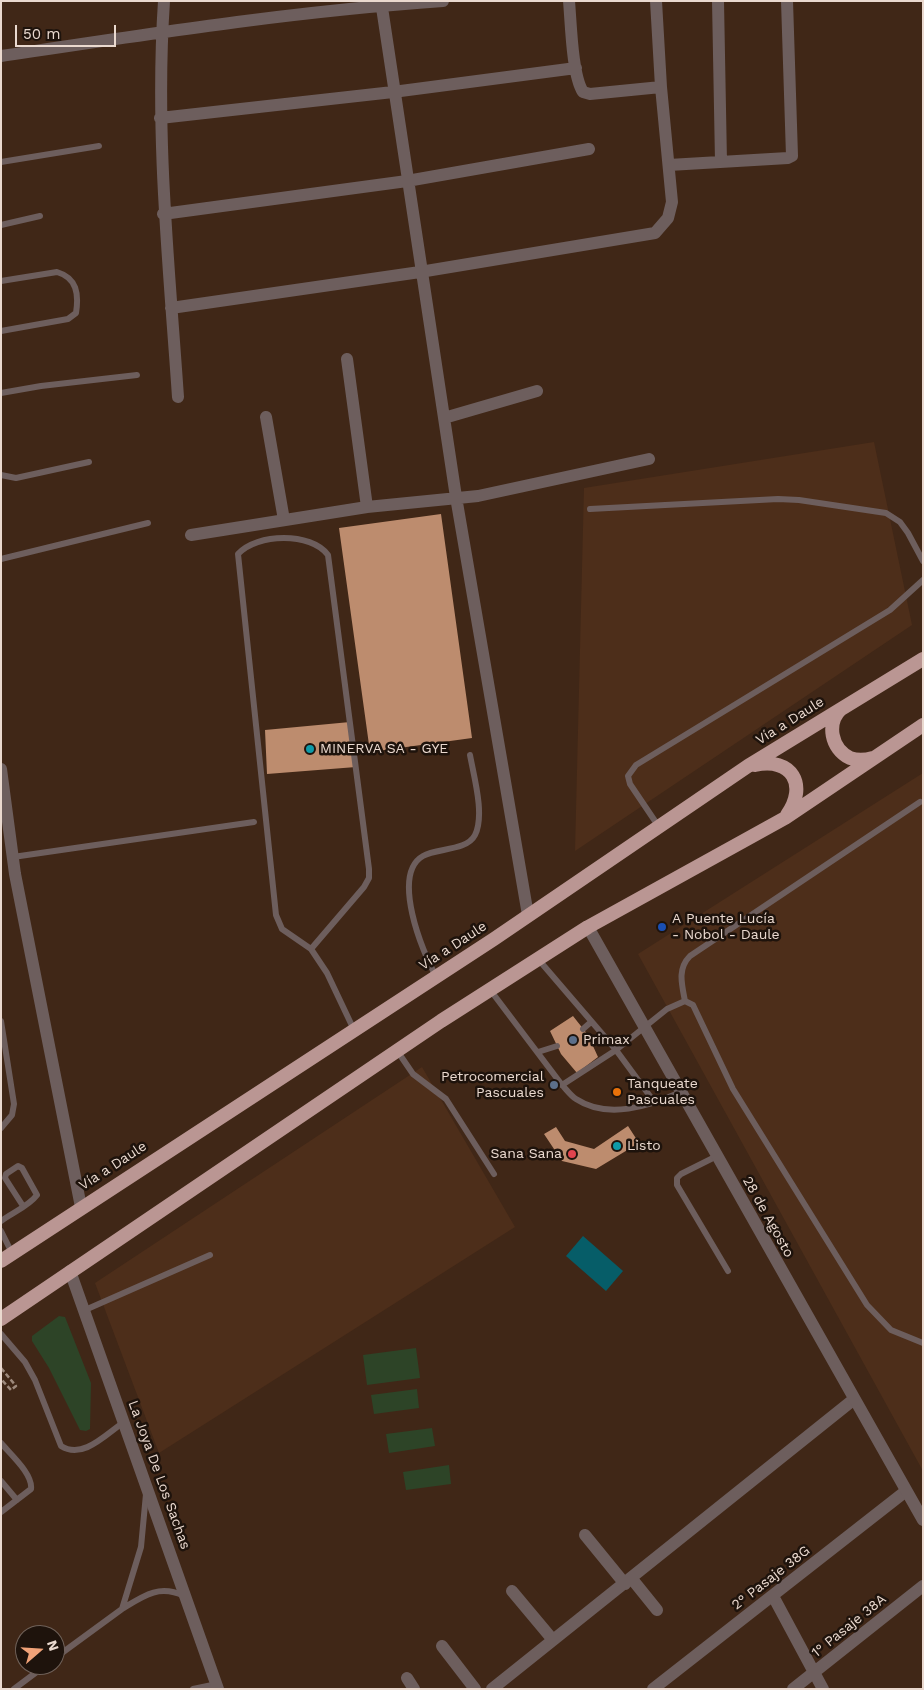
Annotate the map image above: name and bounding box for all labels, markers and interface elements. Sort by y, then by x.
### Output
scale bar [18,15,119,47]
text: 50 m [23,25,60,43]
street label: Vía a Daule [753,693,827,749]
place label: MINERVA SA - GYE [320,741,448,757]
marker: MINERVA SA - GYE [304,743,316,755]
place label: A Puente Lucía - Nobol - Daule [672,911,780,944]
street label: Vía a Daule [416,918,490,974]
marker: A Puente Lucía - Nobol - Daule [656,921,668,933]
place label: Primax [583,1032,630,1048]
marker: Primax [567,1034,579,1046]
place label: Petrocomercial Pascuales [441,1069,544,1102]
place label: Tanqueate Pascuales [627,1076,698,1108]
marker: Petrocomercial Pascuales [548,1079,560,1091]
marker: Tanqueate Pascuales [611,1086,623,1098]
street label: Vía a Daule [76,1138,150,1194]
place label: Listo [627,1138,661,1154]
marker: Listo [611,1140,623,1152]
place label: Sana Sana [491,1146,562,1162]
marker: Sana Sana [566,1148,578,1160]
street label: 28 de Agosto [739,1174,797,1260]
street label: La Joya De Los Sachas [124,1398,194,1552]
street label: 2° Pasaje 38G [729,1542,813,1614]
street label: 1° Pasaje 38A [808,1591,890,1661]
north arrow [15,1625,65,1675]
text: N [44,1638,62,1653]

